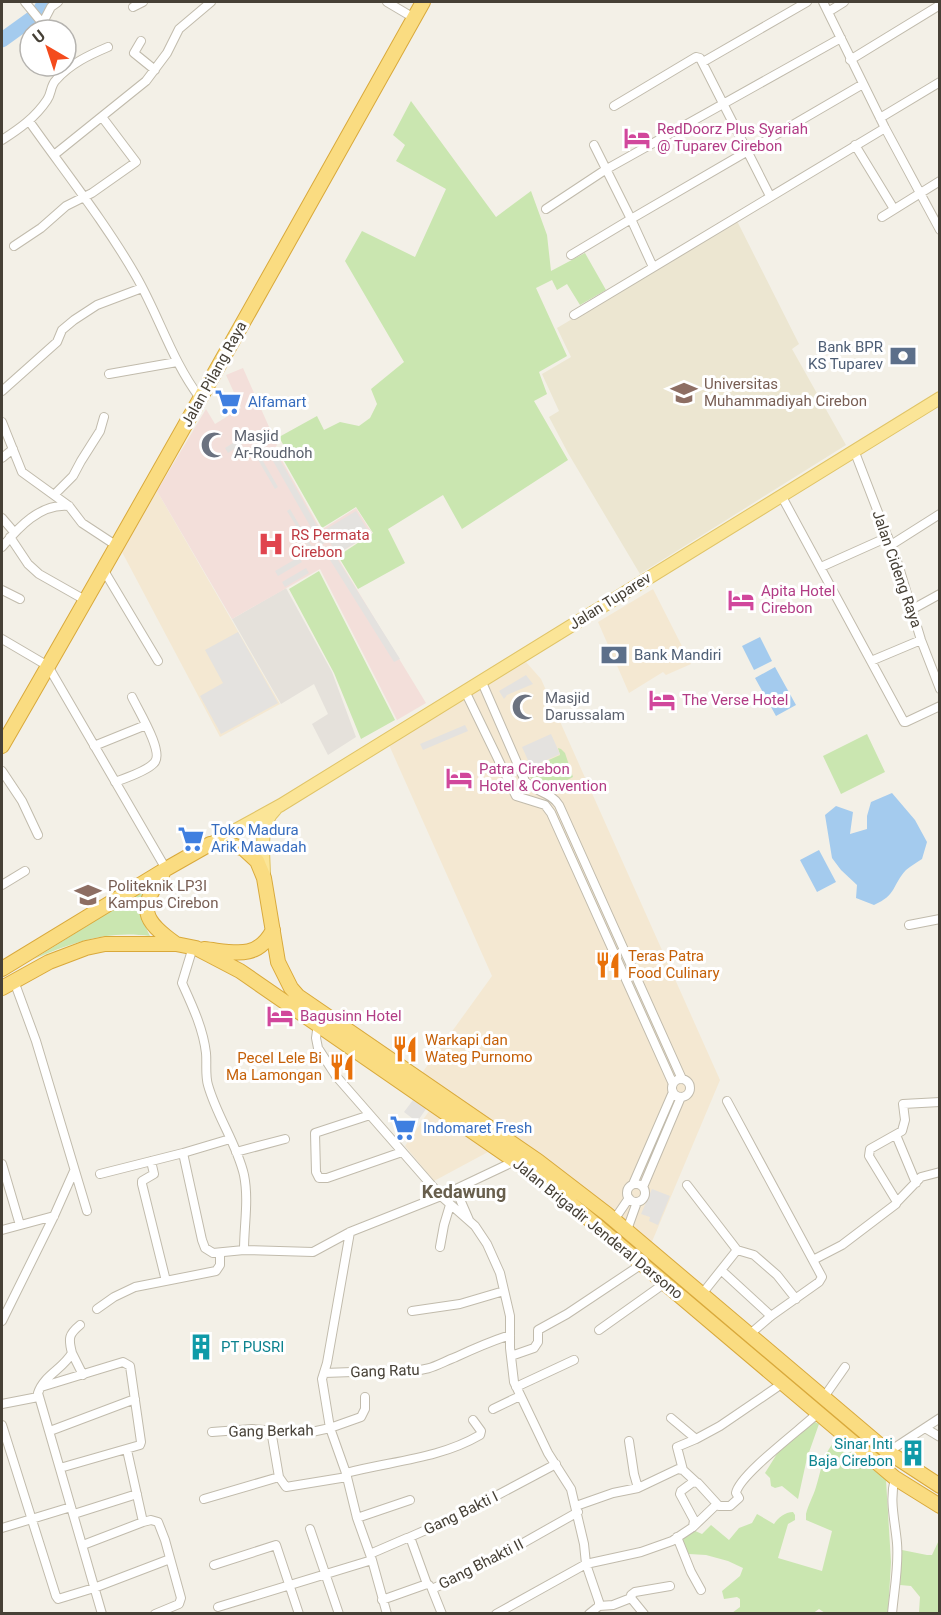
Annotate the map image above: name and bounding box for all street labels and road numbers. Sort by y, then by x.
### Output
street label: Jalan Pilang Raya [178,318,250,430]
street label: Jalan Cideng Raya [868,508,926,630]
street label: Jalan Tuparev [566,569,654,633]
street label: Jalan Brigadir Jenderal Darsono [509,1155,687,1303]
street label: Gang Ratu [350,1361,420,1381]
street label: Gang Berkah [228,1421,314,1441]
street label: Gang Bakti I [421,1487,501,1539]
street label: Gang Bhakti II [436,1535,526,1593]

